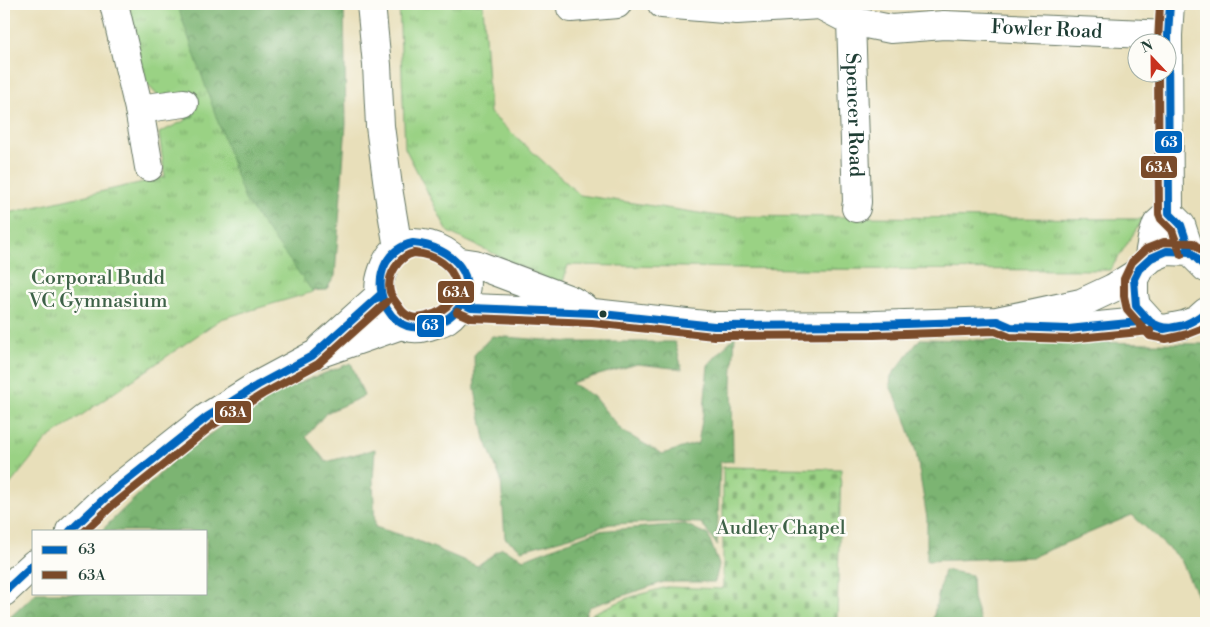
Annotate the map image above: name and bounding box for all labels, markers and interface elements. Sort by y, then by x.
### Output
street label: Fowler Road [990,15,1104,45]
north arrow [1128,32,1178,82]
text: N [1139,36,1156,57]
street label: Spencer Road [840,52,869,178]
line badge: 63 [1154,130,1183,154]
text: 63 [1160,134,1178,152]
line badge: 63A [1140,155,1178,179]
text: 63A [1145,159,1174,177]
park label: Corporal Budd VC Gymnasium [27,266,168,314]
line badge: 63A [437,280,475,304]
text: 63A [442,284,471,302]
unlabelled marker [598,309,608,319]
line badge: 63 [416,314,445,338]
text: 63 [421,317,439,335]
line badge: 63A [214,400,252,424]
text: 63A [219,404,248,422]
park label: Audley Chapel [715,516,846,541]
legend [32,530,208,594]
text: 63 [78,540,95,559]
text: 63A [78,566,106,585]

